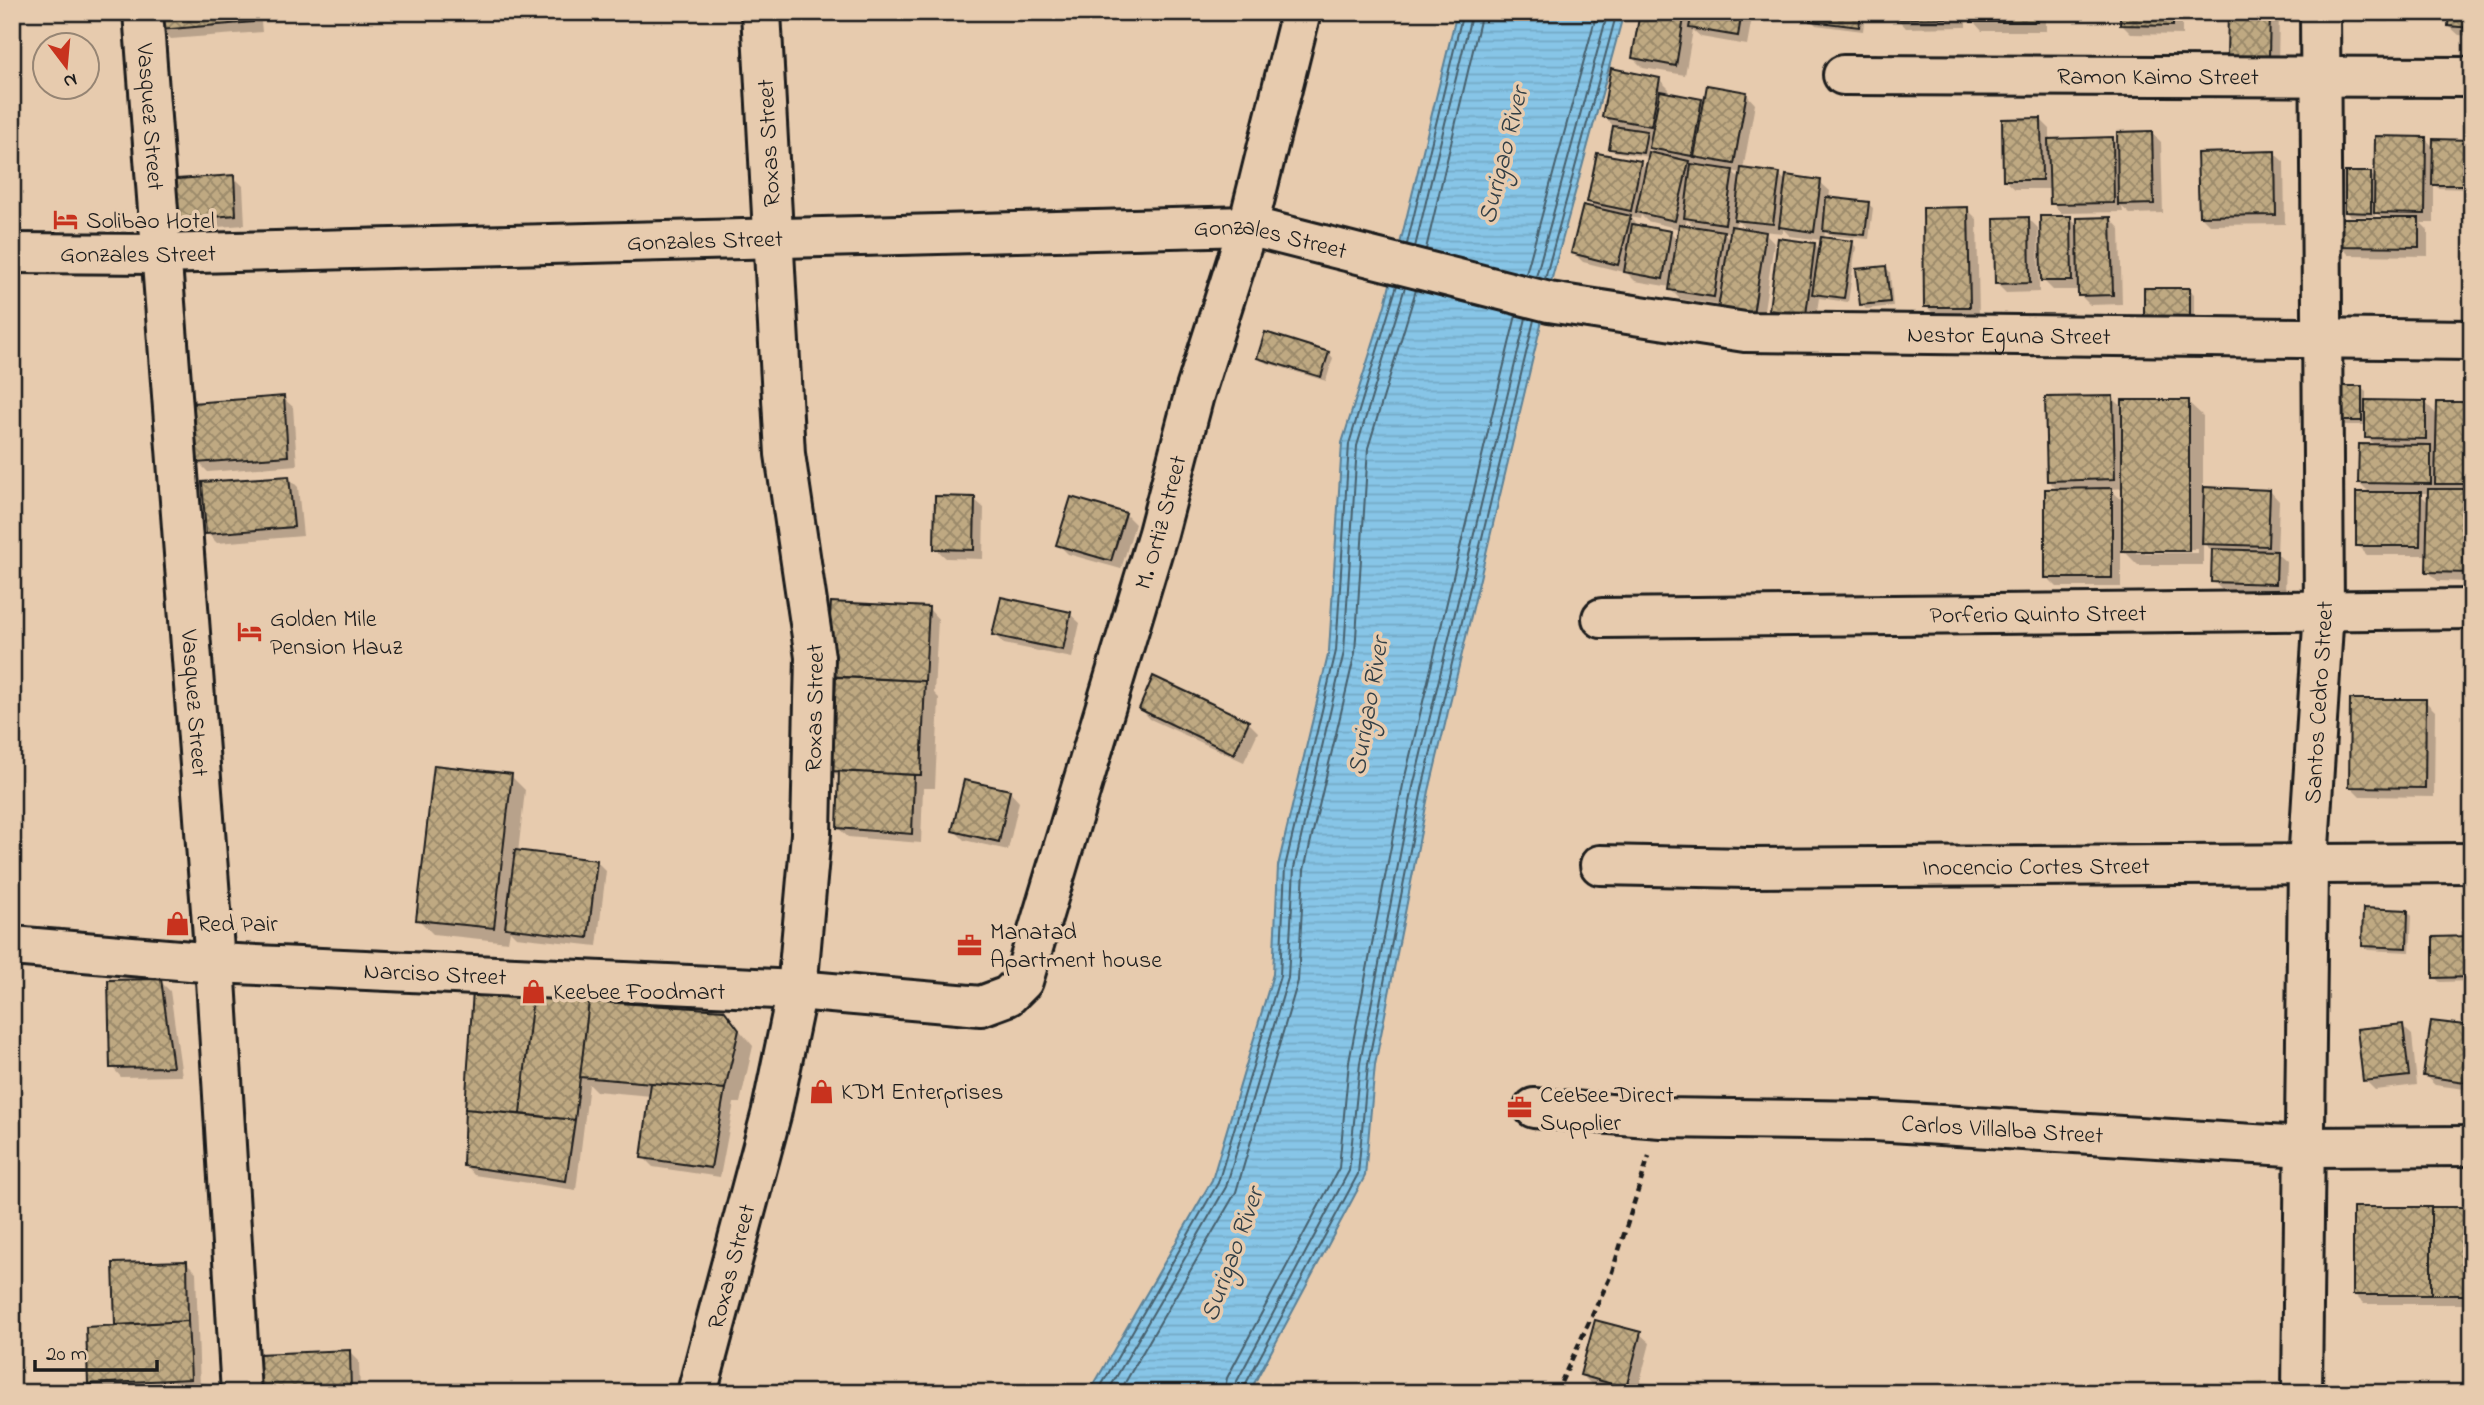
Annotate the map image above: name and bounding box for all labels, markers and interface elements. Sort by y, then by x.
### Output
north arrow [32,32,102,102]
street label: Vasquez Street [125,41,171,192]
street label: Ramon Kaimo Street [2057,61,2259,96]
text: N [60,65,80,95]
street label: Roxas Street [750,78,791,208]
water label: Surigao River [1470,81,1541,228]
place label: Solibao Hotel [86,205,215,240]
hotel icon: Solibao Hotel [52,206,80,234]
street label: Gonzales Street [1193,210,1350,270]
street label: Gonzales Street [626,223,783,262]
street label: Gonzales Street [60,238,216,274]
street label: Nestor Eguna Street [1907,319,2111,356]
street label: M. Ortiz Street [1127,452,1198,594]
street label: Porferio Quinto Street [1929,597,2147,635]
street label: Santos Cedro Street [2297,601,2344,805]
place label: Golden Mile Pension Hauz [270,603,403,666]
hotel icon: Golden Mile Pension Hauz [236,618,264,646]
street label: Vasquez Street [170,627,216,778]
water label: Surigao River [1339,632,1401,779]
street label: Roxas Street [797,641,835,773]
street label: Inocencio Cortes Street [1922,850,2150,887]
place label: Red Pair [197,908,278,943]
shop icon: Red Pair [163,909,191,937]
place label: Manatad Apartment house [990,916,1162,979]
office icon: Manatad Apartment house [956,931,984,959]
street label: Narciso Street [363,955,507,996]
place label: Keebee Foodmart [553,976,725,1011]
shop icon: Keebee Foodmart [519,977,547,1005]
place label: KDM Enterprises [841,1076,1003,1111]
shop icon: KDM Enterprises [807,1077,835,1105]
place label: Ceebee Direct Supplier [1540,1079,1674,1142]
office icon: Ceebee Direct Supplier [1506,1094,1534,1122]
street label: Carlos Villalba Street [1900,1108,2104,1155]
water label: Surigao River [1192,1180,1277,1327]
street label: Roxas Street [700,1201,767,1334]
scale bar [35,1328,158,1372]
text: 20 m [46,1340,87,1370]

